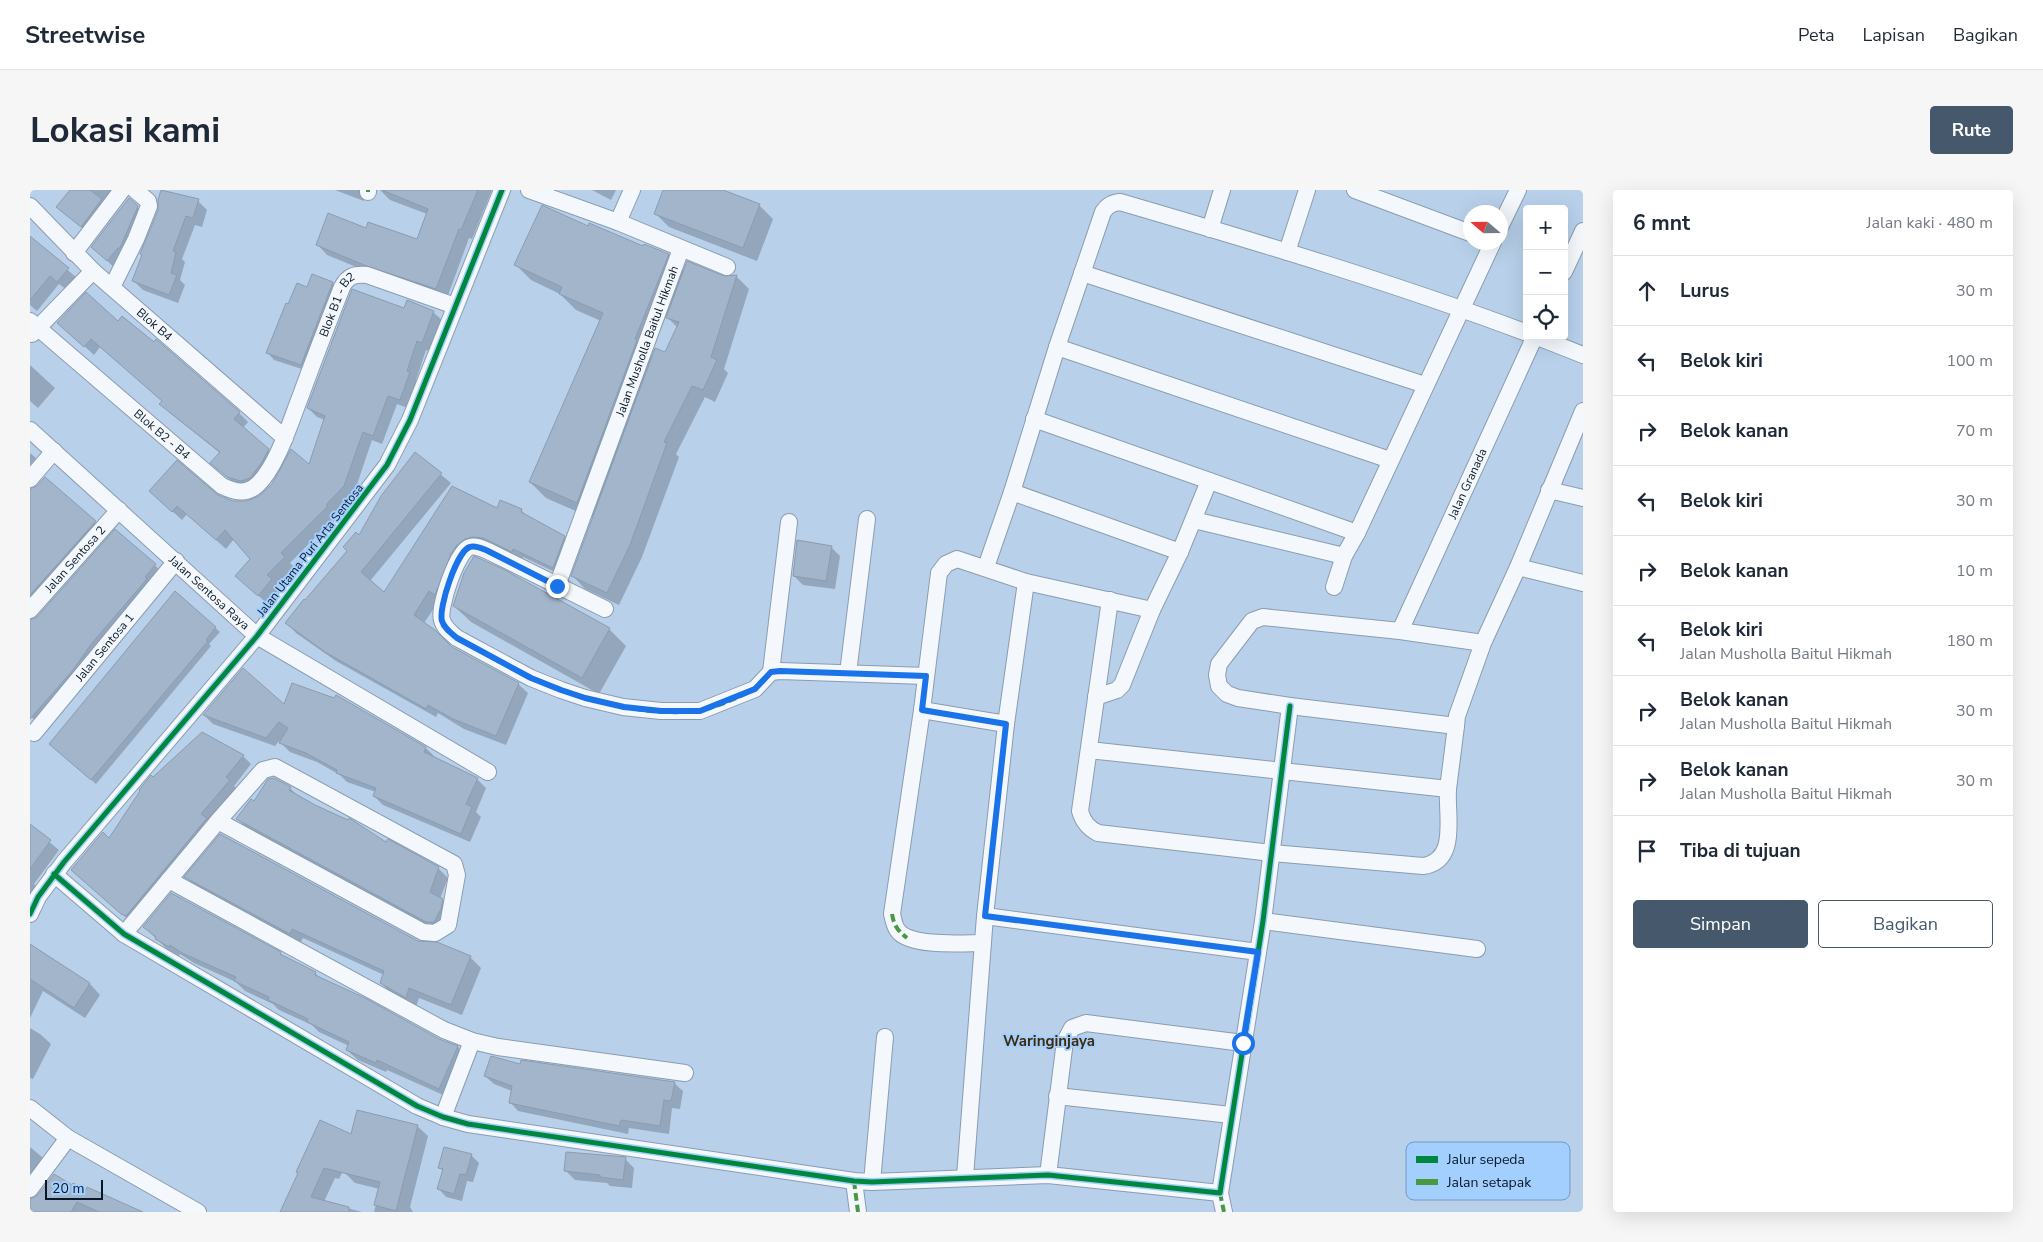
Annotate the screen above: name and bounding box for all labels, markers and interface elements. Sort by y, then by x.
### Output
text: Streetwise [25,19,145,51]
text: Peta [1798,23,1834,47]
text: Lapisan [1862,23,1925,47]
text: Bagikan [1953,23,2018,47]
button: Rute [1930,106,2013,154]
text: Lokasi kami [30,107,220,154]
north arrow [1463,205,1508,250]
map controls [1523,205,1568,340]
button: + [1523,205,1568,250]
text: 6 mnt [1633,209,1690,237]
text: Jalan kaki · 480 m [1866,212,1993,234]
button: − [1523,250,1568,295]
street label: Jalan Musholla Baitul Hikmah [612,264,682,420]
street label: Blok B1 - B2 [315,269,358,339]
icon: ahead [1633,277,1661,305]
text: Lurus [1680,278,1729,304]
text: 30 m [1956,280,1993,302]
button: locate [1523,295,1568,340]
street label: Blok B4 [133,304,176,345]
icon: left [1633,347,1661,375]
text: Belok kiri [1680,348,1763,374]
text: 100 m [1946,350,1993,372]
street label: Blok B2 - B4 [130,406,193,463]
icon: right [1633,417,1661,445]
text: Belok kanan [1680,418,1789,444]
text: 70 m [1956,420,1993,442]
street label: Jalan Granada [1444,446,1491,523]
street label: Jalan Utama Puri Arta Sentosa [253,480,367,620]
icon: left [1633,487,1661,515]
text: Belok kiri [1680,488,1763,514]
text: 30 m [1956,490,1993,512]
street label: Jalan Sentosa 2 [41,523,109,597]
street label: Jalan Sentosa Raya [165,551,253,633]
icon: right [1633,557,1661,585]
text: Belok kanan [1680,558,1789,584]
text: 10 m [1956,560,1993,582]
route end [546,575,569,598]
street label: Jalan Sentosa 1 [71,610,138,686]
text: Belok kiri [1680,617,1763,643]
icon: left [1633,627,1661,655]
text: 180 m [1946,630,1993,652]
text: Jalan Musholla Baitul Hikmah [1680,643,1892,665]
text: Belok kanan [1680,687,1789,713]
icon: right [1633,697,1661,725]
text: 30 m [1956,700,1993,722]
text: Jalan Musholla Baitul Hikmah [1680,713,1892,735]
text: Belok kanan [1680,757,1789,783]
icon: right [1633,767,1661,795]
text: 30 m [1956,770,1993,792]
text: Jalan Musholla Baitul Hikmah [1680,783,1892,805]
icon: arrive [1633,837,1661,865]
text: Tiba di tujuan [1680,838,1801,864]
button: Simpan [1633,900,1808,948]
button: Bagikan [1818,900,1993,948]
district label: Waringinjaya [1003,1031,1095,1051]
route start [1232,1032,1255,1055]
legend [1406,1142,1570,1200]
text: Jalur sepeda [1446,1150,1525,1169]
text: Jalan setapak [1446,1173,1532,1192]
scale bar [45,1177,102,1200]
text: 20 m [52,1179,84,1198]

